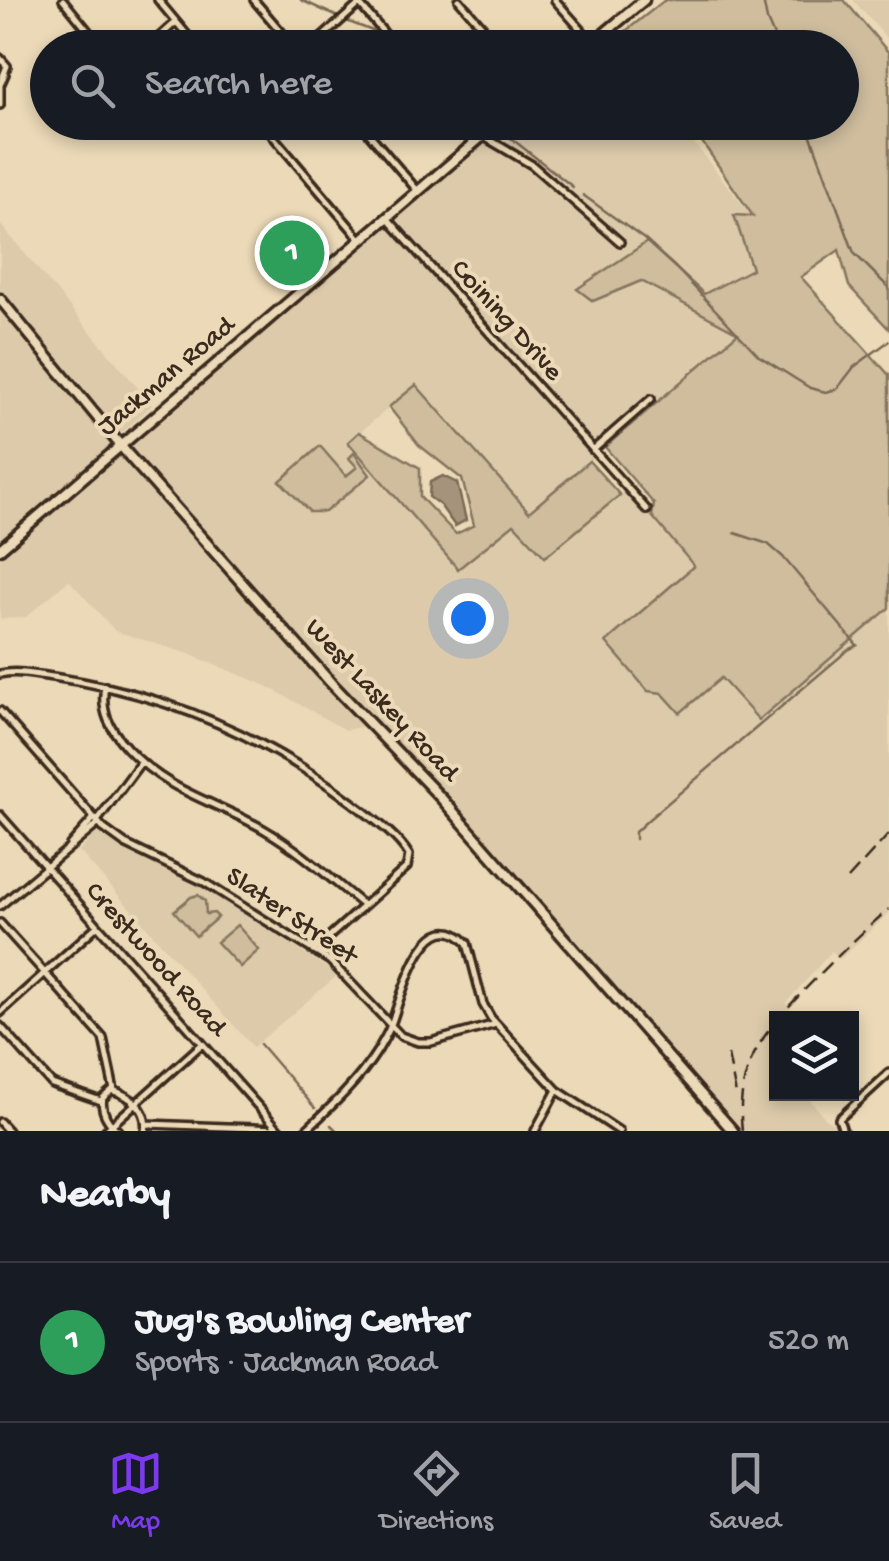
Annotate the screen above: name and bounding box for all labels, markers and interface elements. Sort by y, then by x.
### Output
search box [30,30,859,140]
icon: search [65,58,120,113]
text: Search here [145,63,332,107]
pin: 1 [260,216,324,290]
street label: Coining Drive [443,253,569,389]
street label: Jackman Road [92,308,244,444]
your location [443,593,494,644]
street label: West Laskey Road [297,613,467,791]
street label: Slater Street [219,861,365,975]
street label: Crestwood Road [77,876,235,1046]
map controls [769,1011,859,1101]
button: layers [769,1011,859,1101]
text: Nearby [40,1172,170,1221]
text: Jug's Bowling Center [135,1301,468,1345]
text: 1 [66,1323,79,1361]
text: 520 m [768,1323,849,1361]
text: Sports · Jackman Road [135,1345,437,1383]
tab: Map [108,1446,163,1539]
tab: Directions [379,1446,493,1539]
tab: Saved [709,1446,781,1539]

